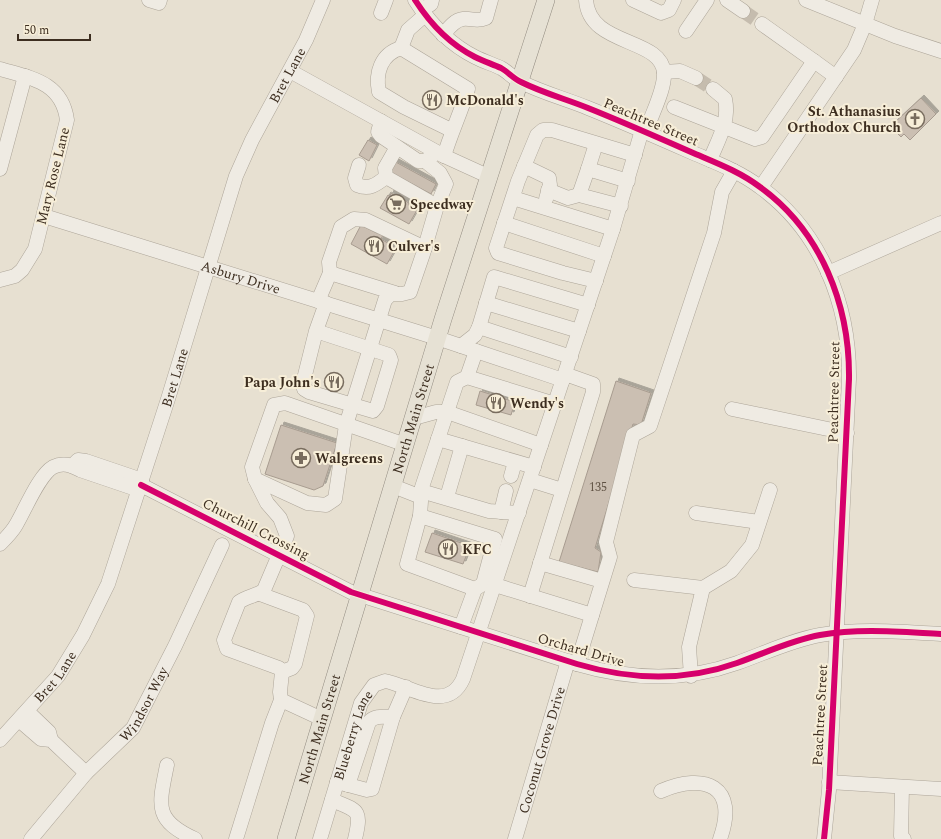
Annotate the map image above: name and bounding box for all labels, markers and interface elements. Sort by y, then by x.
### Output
scale bar [18,16,90,42]
text: 50 m [24,21,49,40]
street label: Bret Lane [263,43,311,107]
restaurant icon: McDonald's [421,89,443,111]
place label: McDonald's [446,90,524,111]
street label: Peachtree Street [600,92,702,152]
place label: St. Athanasius Orthodox Church [787,101,901,138]
church icon: St. Athanasius Orthodox Church [904,108,926,130]
street label: Mary Rose Lane [31,125,75,227]
supermarket icon: Speedway [385,193,407,215]
place label: Speedway [410,194,474,215]
restaurant icon: Culver's [363,235,385,257]
place label: Culver's [388,236,440,257]
street label: Asbury Drive [198,255,283,299]
street label: Peachtree Street [823,341,845,443]
street label: Bret Lane [156,345,193,410]
street label: North Main Street [386,361,439,476]
restaurant icon: Papa John's [323,371,345,393]
place label: Papa John's [244,372,320,393]
restaurant icon: Wendy's [485,392,507,414]
place label: Wendy's [510,393,564,414]
pharmacy icon: Walgreens [290,447,312,469]
place label: Walgreens [315,448,383,469]
house number: 135 [589,478,607,497]
street label: Churchill Crossing [199,493,313,565]
restaurant icon: KFC [437,538,459,560]
place label: KFC [462,539,492,560]
street label: Orchard Drive [535,628,627,673]
street label: Bret Lane [28,646,82,707]
street label: Windsor Way [114,662,174,747]
street label: Peachtree Street [807,664,833,766]
street label: North Main Street [293,671,346,787]
street label: Coconut Grove Drive [513,683,570,816]
street label: Blueberry Lane [328,685,378,783]

